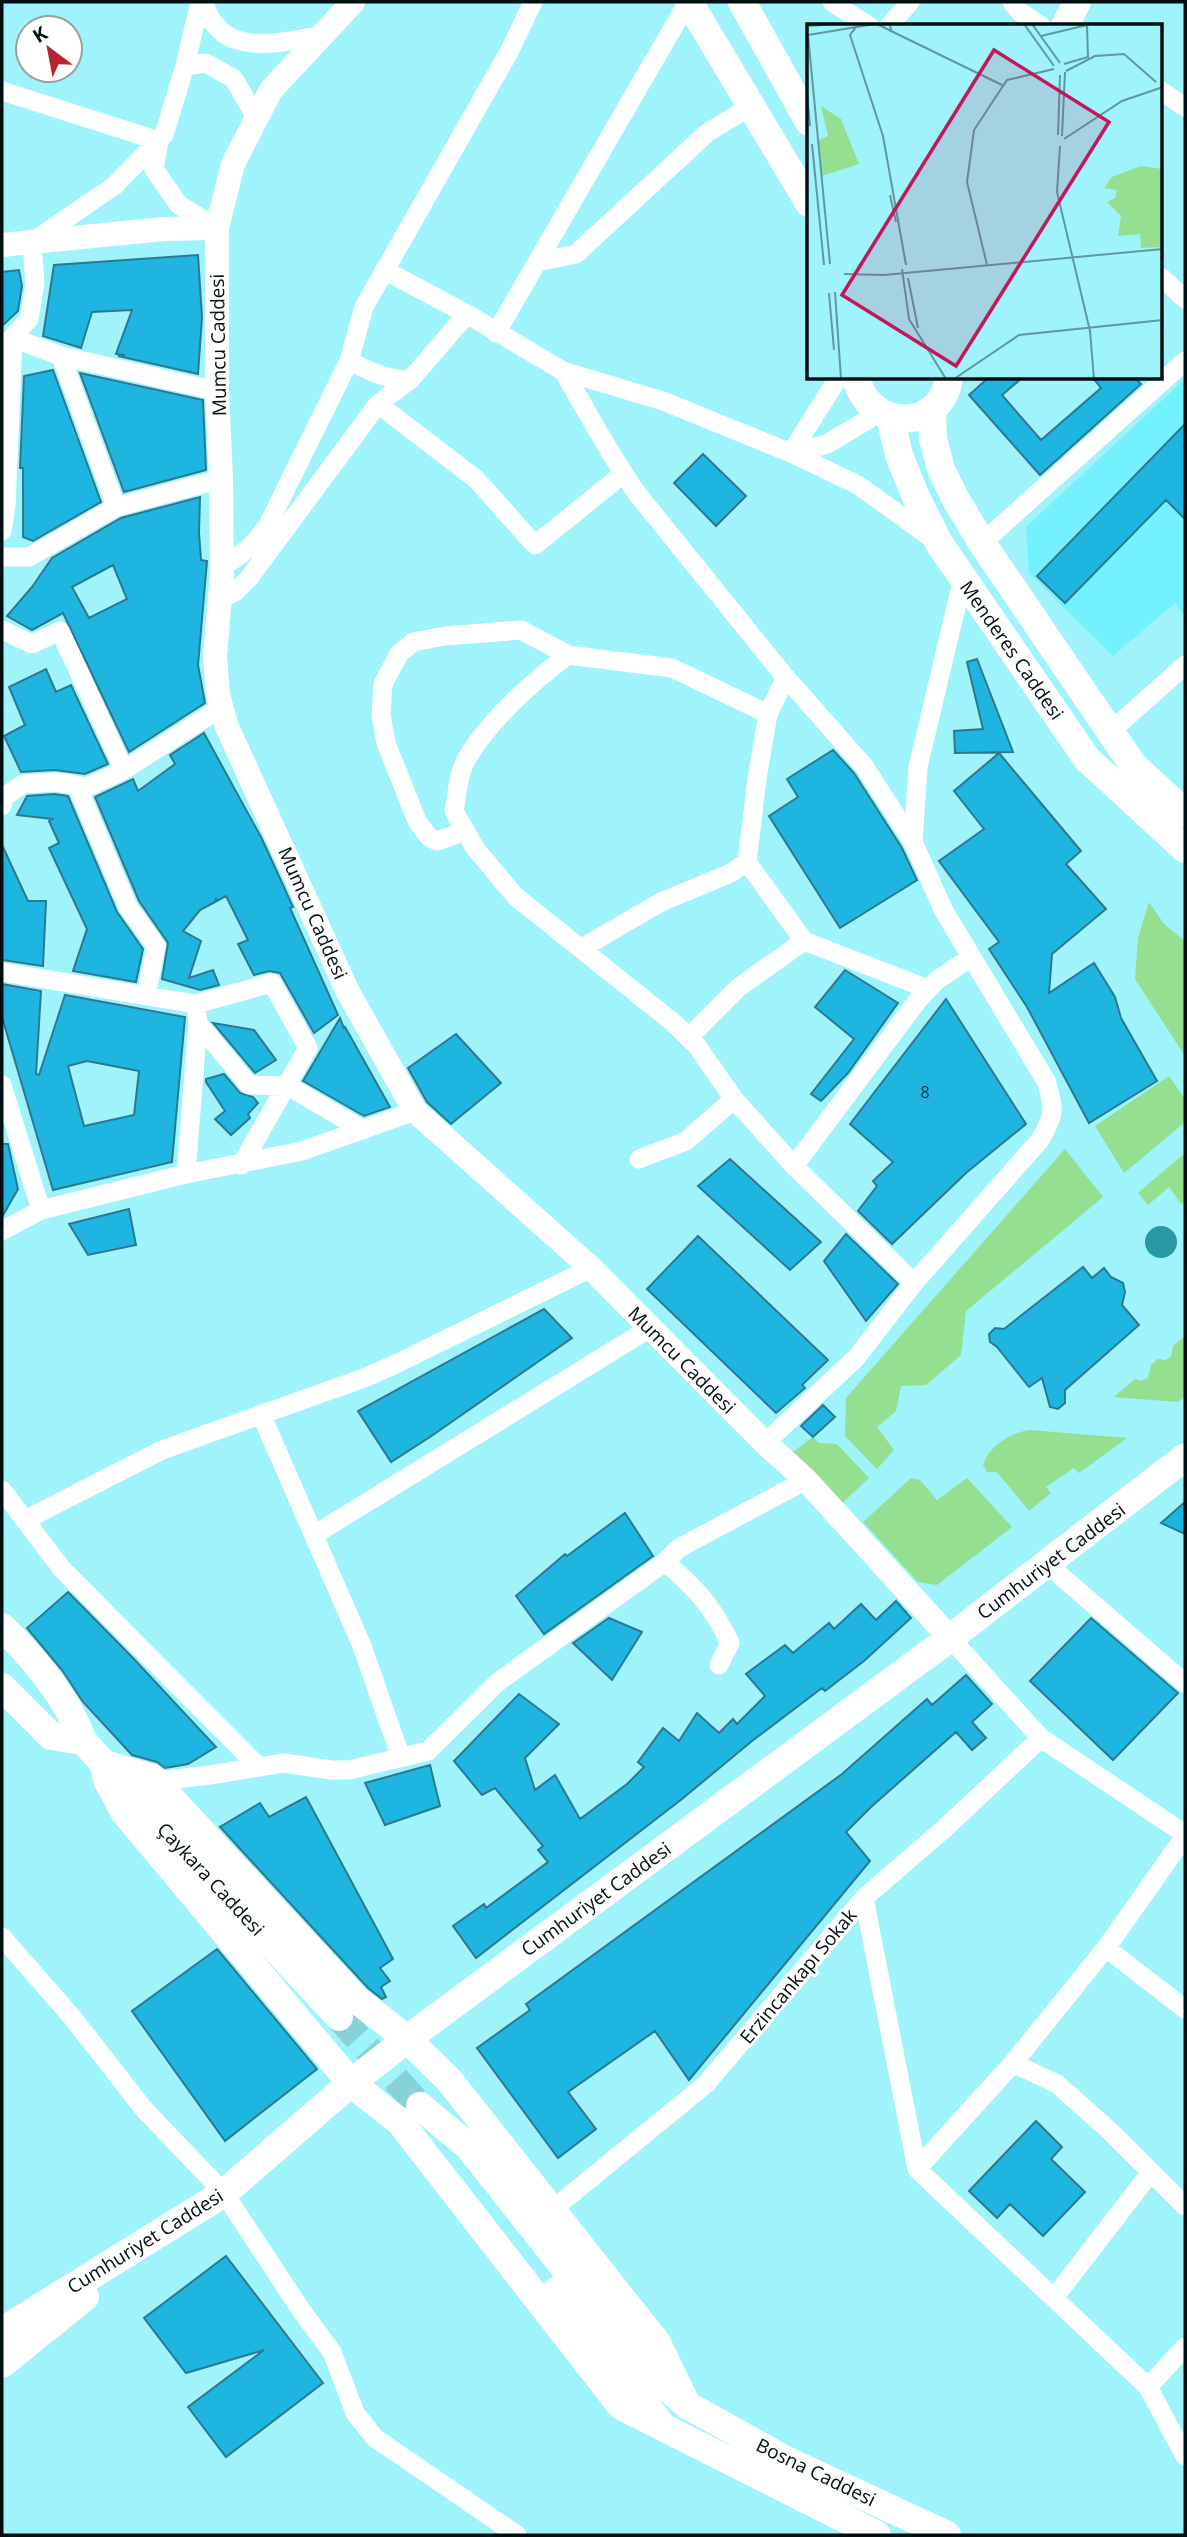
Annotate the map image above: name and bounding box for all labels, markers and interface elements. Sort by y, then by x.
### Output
north arrow [14,14,84,84]
text: K [28,20,53,49]
inset map [807,24,1162,380]
street label: Mumcu Caddesi [204,274,232,416]
street label: Menderes Caddesi [954,575,1070,725]
street label: Mumcu Caddesi [272,843,354,983]
house number: 8 [920,1081,930,1103]
street label: Mumcu Caddesi [622,1300,742,1420]
street label: Cumhuriyet Caddesi [972,1497,1130,1625]
street label: Çaykara Caddesi [152,1817,270,1941]
street label: Cumhuriyet Caddesi [516,1836,676,1962]
street label: Erzincankapı Sokak [734,1903,862,2049]
street label: Cumhuriyet Caddesi [62,2182,228,2300]
street label: Bosna Caddesi [752,2432,880,2512]

